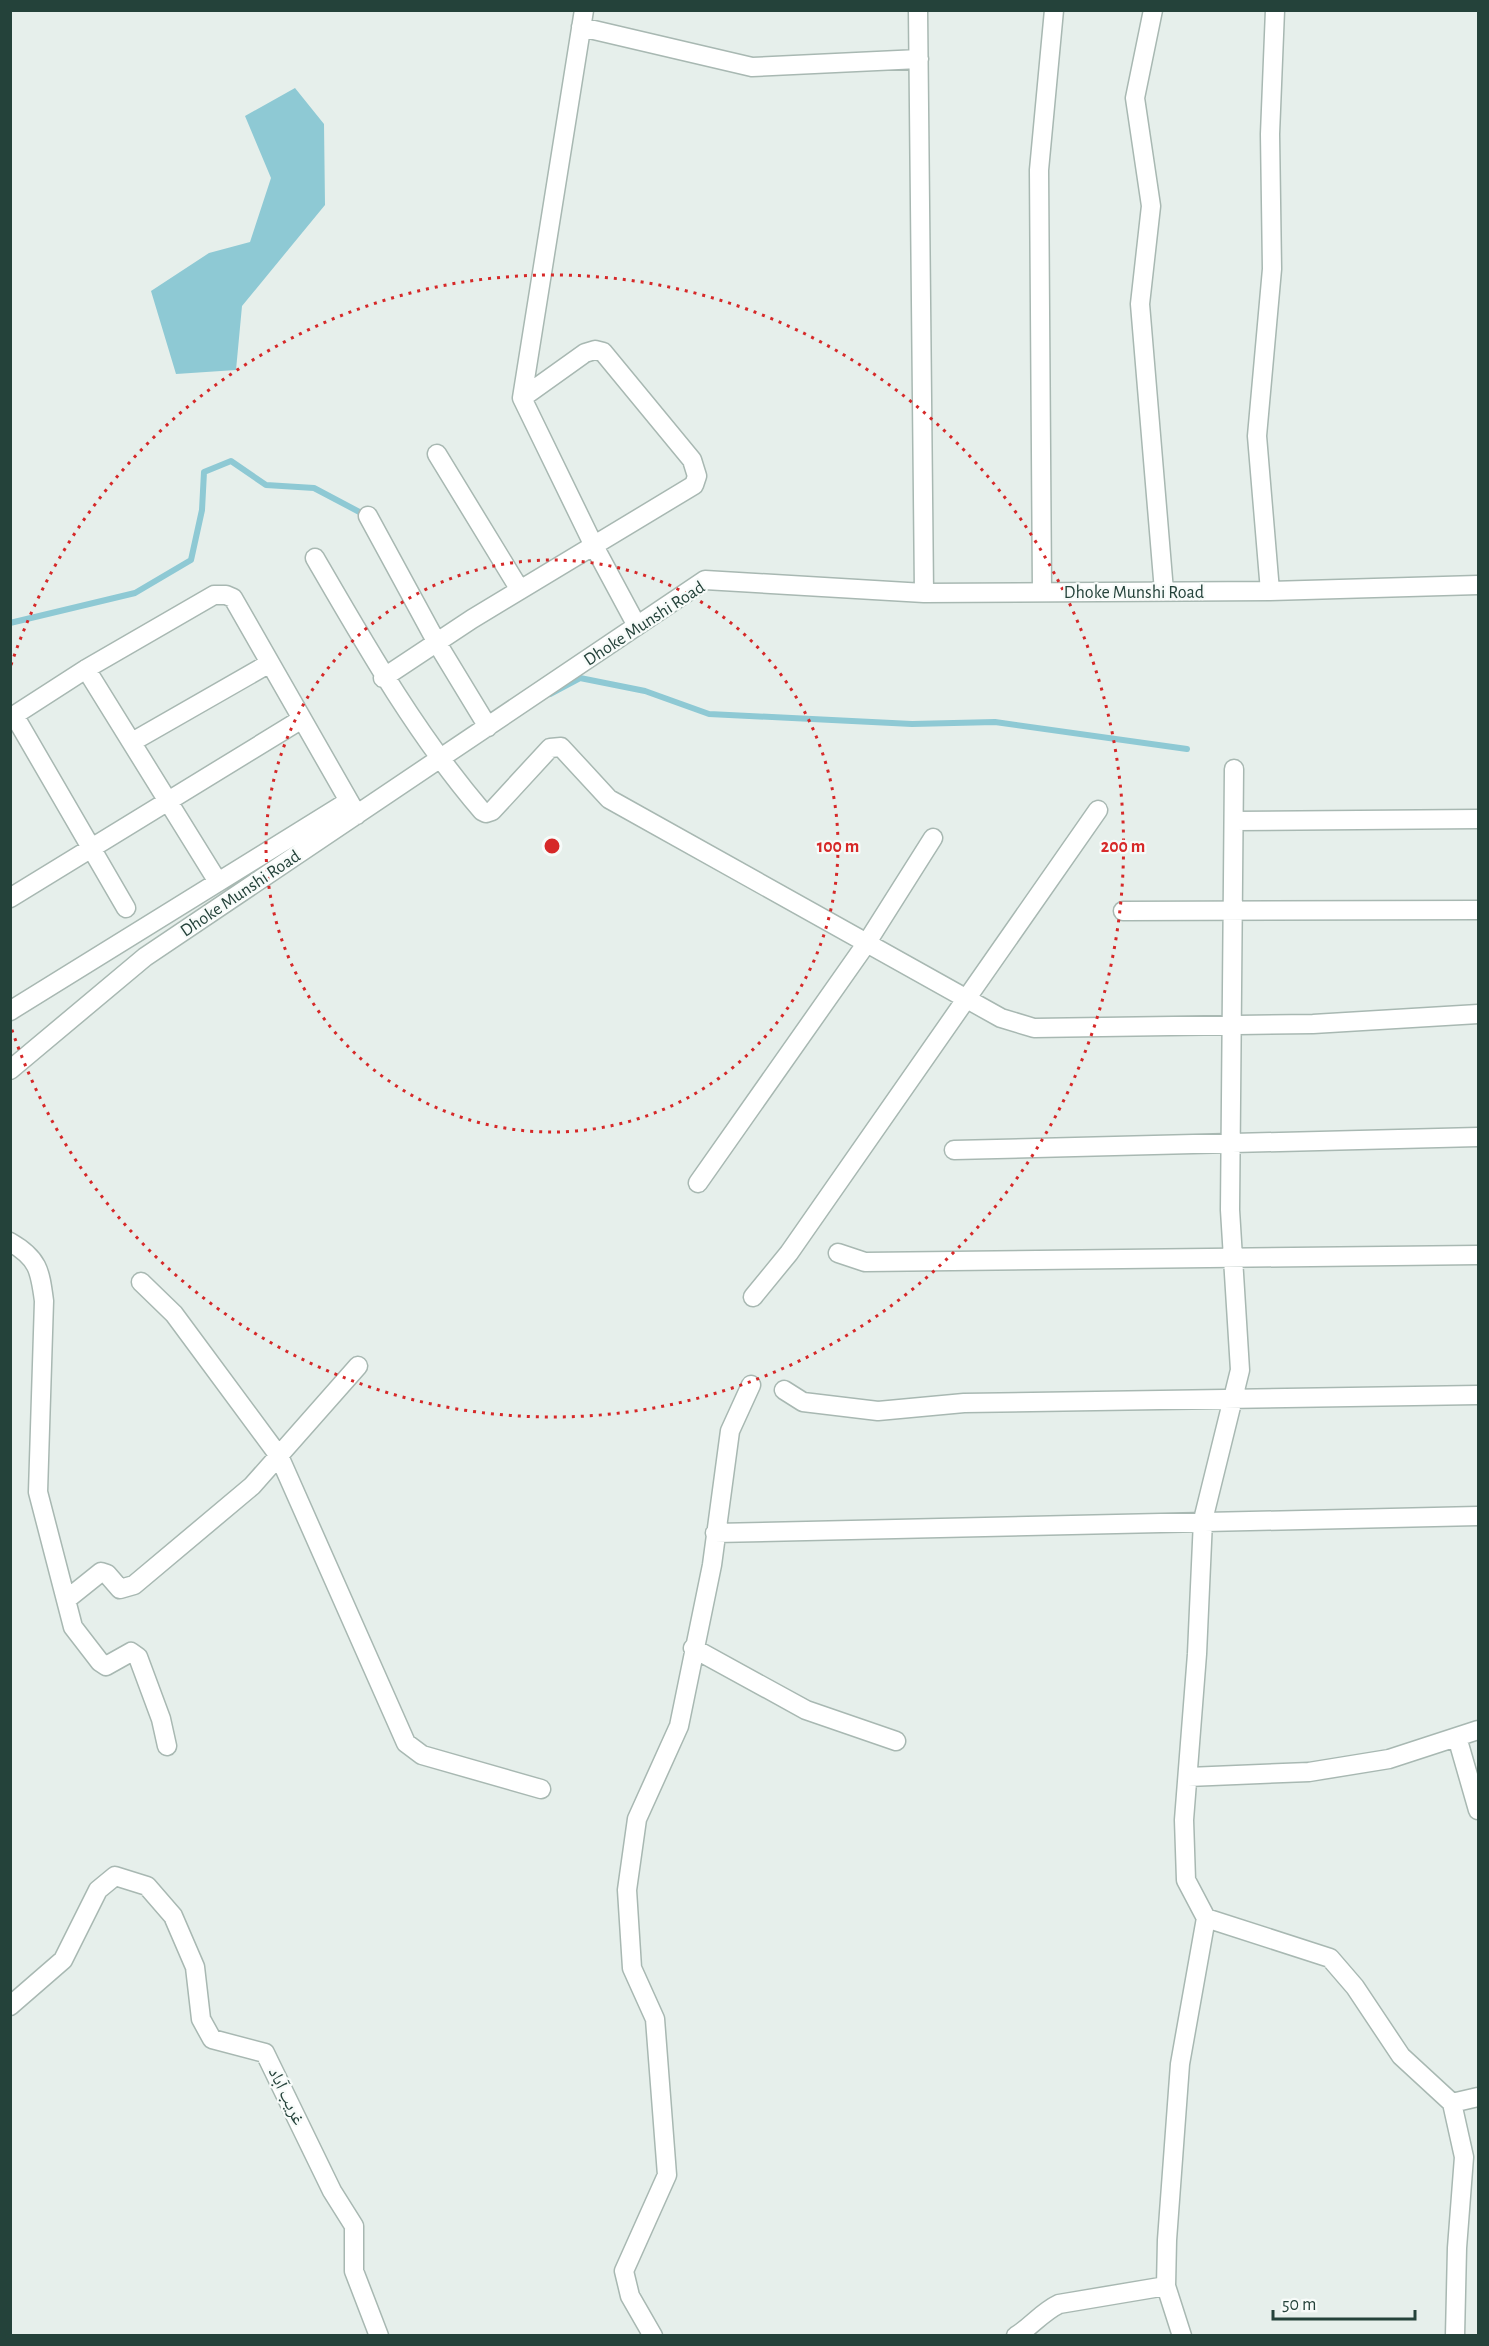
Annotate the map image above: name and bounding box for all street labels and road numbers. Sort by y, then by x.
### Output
street label: Dhoke Munshi Road [581,578,708,670]
street label: Dhoke Munshi Road [1064,584,1204,602]
street label: Dhoke Munshi Road [177,847,304,941]
street label: غریب آباد [264,2064,309,2128]

